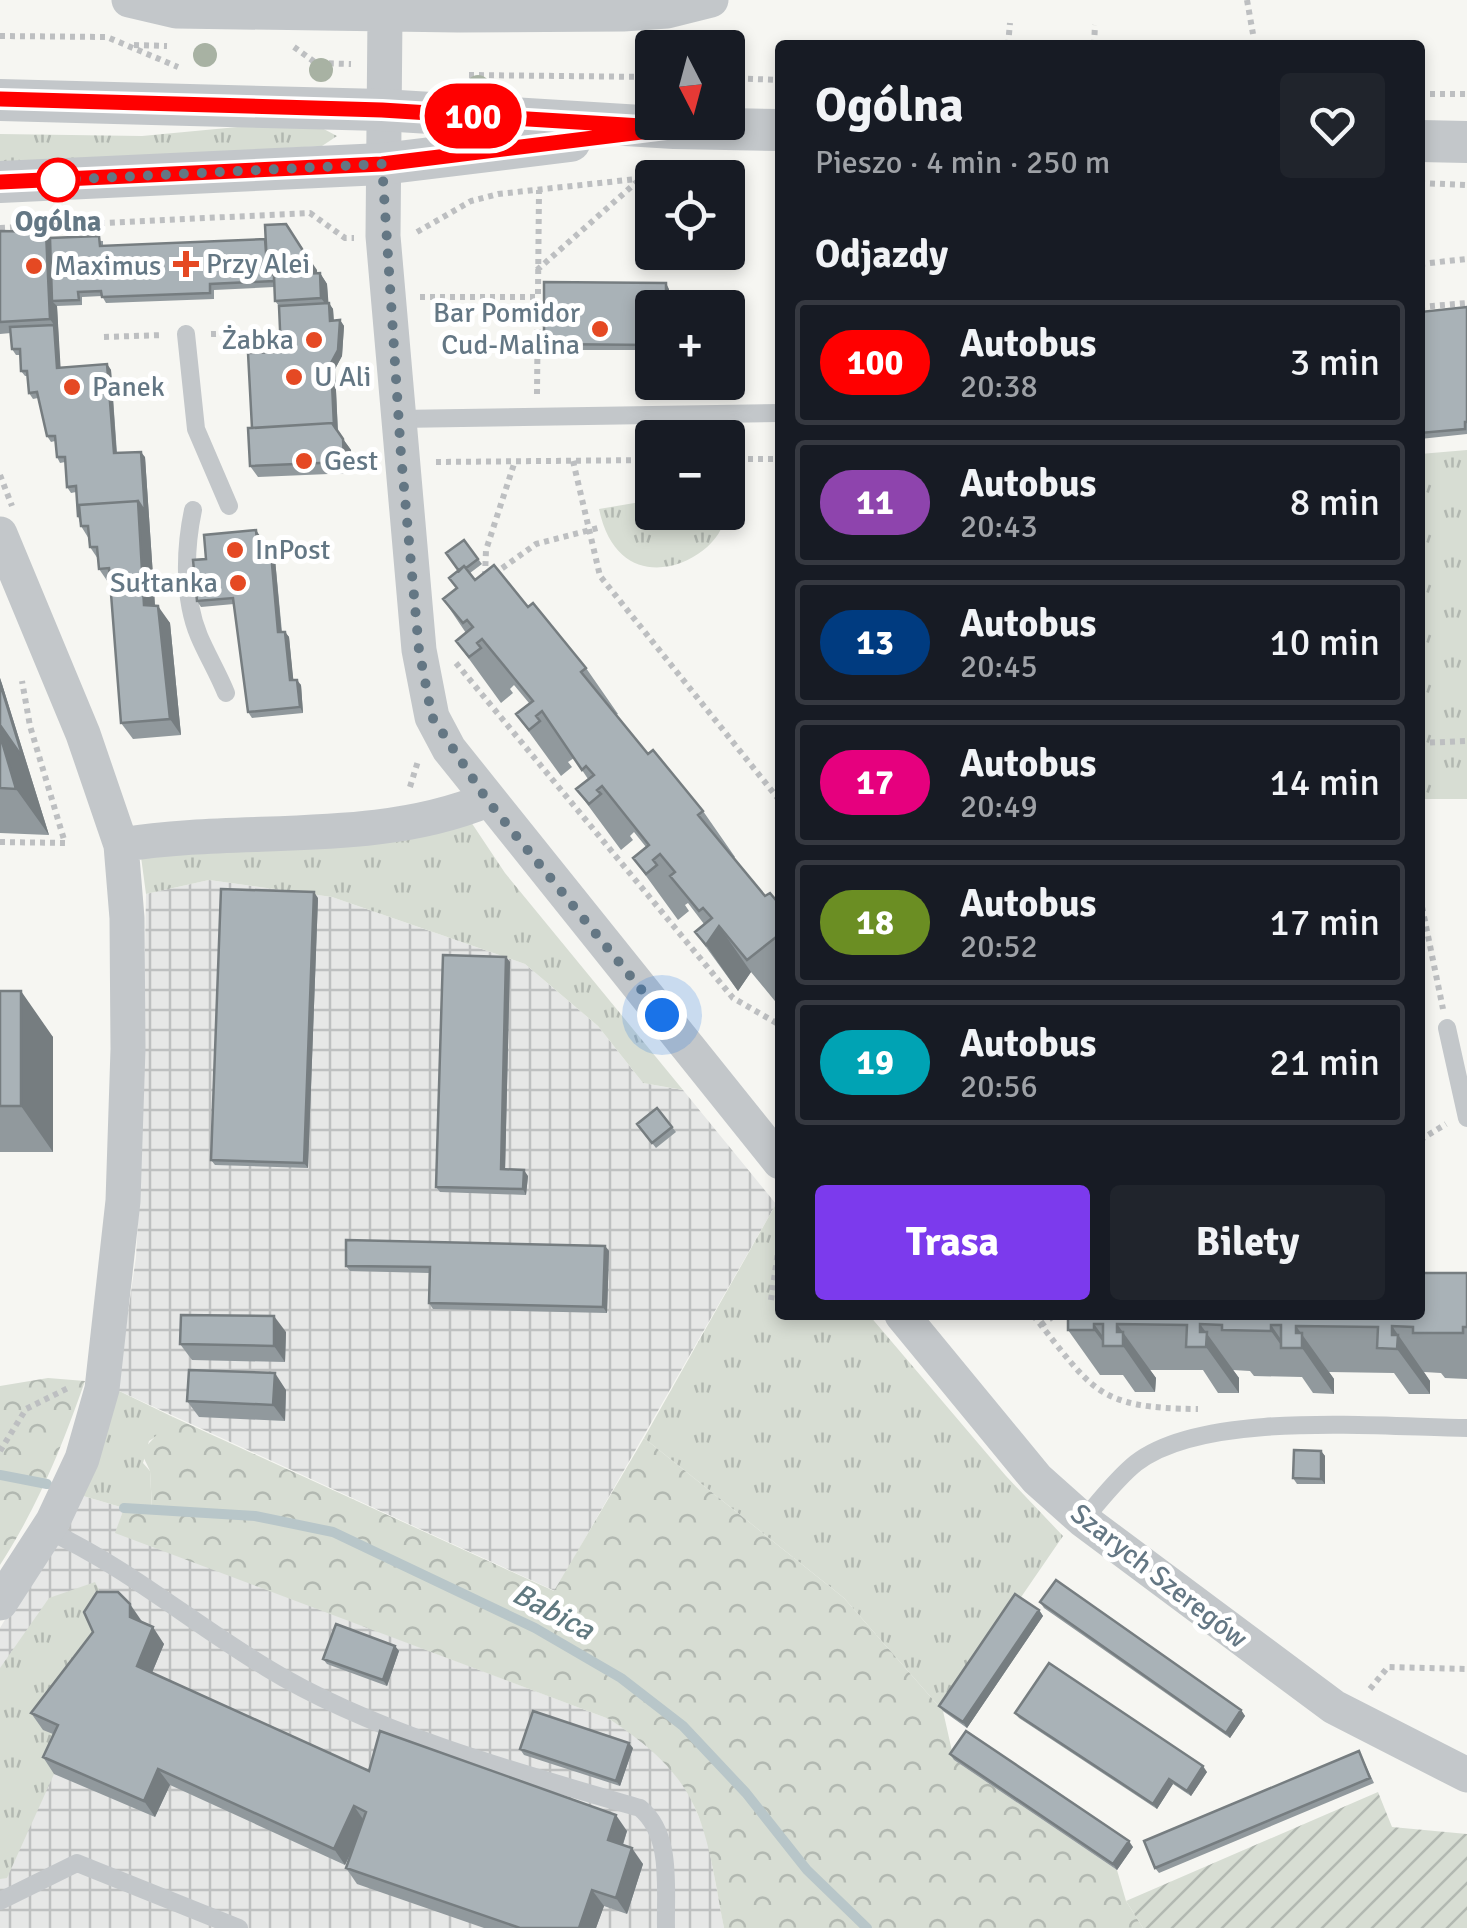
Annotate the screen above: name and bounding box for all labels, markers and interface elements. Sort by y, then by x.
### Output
north arrow [635,30,745,140]
map controls [635,30,745,530]
button: heart [1280,73,1385,178]
text: Ogólna [815,76,964,135]
line badge: 100 [416,84,530,148]
text: 100 [445,95,501,138]
text: Pieszo · 4 min · 250 m [815,143,1110,182]
marker: Ogólna [37,159,79,201]
button: locate [635,160,745,270]
place label: Ogólna [15,205,101,239]
text: Odjazdy [815,231,948,278]
place label: Przy Alei [206,247,310,281]
place label: Maximus [54,249,161,283]
marker: Przy Alei [175,253,197,275]
marker: Maximus [23,255,45,277]
button: + [635,290,745,400]
place label: Bar Pomidor Cud-Malina [433,296,581,362]
marker: Bar Pomidor Cud-Malina [589,318,611,340]
text: Autobus [960,320,1096,367]
place label: Żabka [222,323,294,357]
marker: Żabka [303,329,325,351]
text: 3 min [1290,339,1380,386]
text: 100 [847,341,903,384]
place label: U Ali [314,360,371,394]
marker: U Ali [283,366,305,388]
text: 20:38 [960,367,1038,406]
place label: Panek [92,370,165,404]
marker: Panek [61,376,83,398]
button: − [635,420,745,530]
place label: Gest [324,444,378,478]
marker: Gest [293,450,315,472]
text: Autobus [960,460,1096,507]
text: 8 min [1290,479,1380,526]
text: 11 [856,481,894,524]
text: 20:43 [960,507,1038,546]
place label: InPost [255,533,330,567]
marker: InPost [224,539,246,561]
place label: Sułtanka [110,566,218,600]
marker: Sułtanka [227,572,249,594]
text: Autobus [960,600,1096,647]
text: 10 min [1269,619,1380,666]
text: 13 [856,621,894,664]
text: 20:45 [960,647,1038,686]
text: Autobus [960,740,1096,787]
text: 14 min [1269,759,1380,806]
text: 17 [856,761,894,804]
text: 20:49 [960,787,1038,826]
text: Autobus [960,880,1096,927]
text: 17 min [1269,899,1380,946]
text: 18 [856,901,894,944]
text: 20:52 [960,927,1038,966]
your location [637,990,687,1040]
text: Autobus [960,1020,1096,1067]
text: 21 min [1269,1039,1380,1086]
text: 19 [856,1041,894,1084]
text: 20:56 [960,1067,1038,1106]
button: Trasa [815,1185,1090,1300]
button: Bilety [1110,1185,1385,1300]
street label: Szarych Szeregów [1064,1496,1254,1656]
water label: Babica [506,1575,601,1649]

